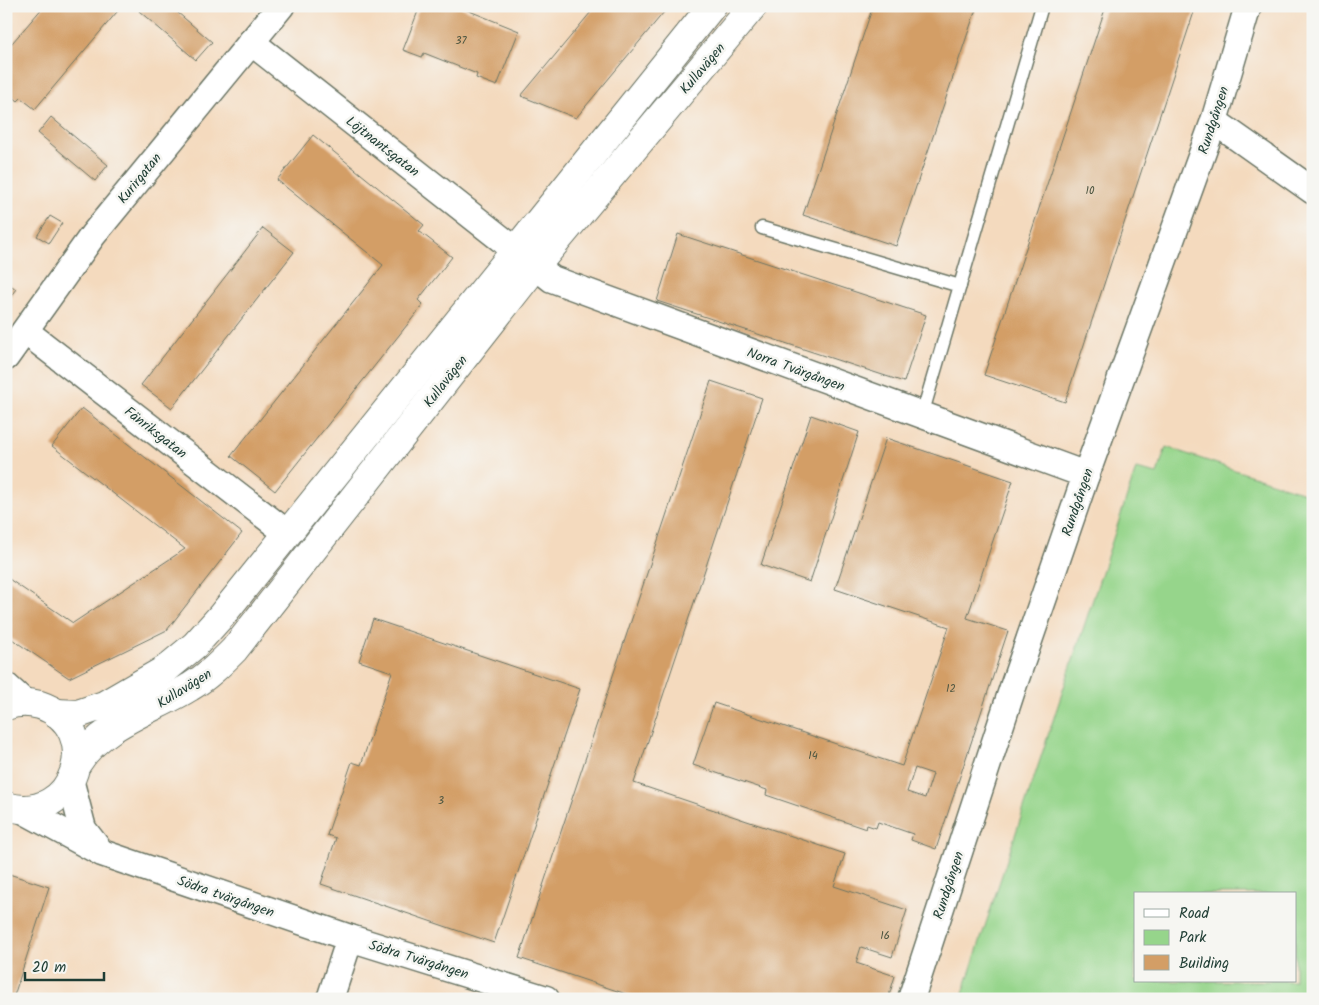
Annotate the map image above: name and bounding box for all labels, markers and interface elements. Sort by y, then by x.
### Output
house number: 37 [455,32,468,50]
street label: Kullavägen [675,38,731,99]
street label: Rundgången [1193,83,1235,157]
street label: Löjtnantsgatan [341,111,424,183]
street label: Kurirgatan [112,148,167,209]
house number: 10 [1086,182,1095,200]
street label: Norra Tvärgången [743,342,848,398]
street label: Kullavägen [418,351,473,413]
street label: Fänriksgatan [119,401,192,464]
street label: Rundgången [1056,465,1100,539]
street label: Kullavägen [153,663,216,714]
house number: 12 [946,680,956,698]
house number: 14 [808,747,818,765]
house number: 3 [438,792,444,810]
street label: Rundgången [928,848,970,922]
street label: Södra tvärgången [174,870,277,924]
legend [1134,892,1296,982]
text: Road [1179,902,1210,926]
text: Park [1179,926,1207,950]
house number: 16 [880,927,890,945]
street label: Södra Tvärgången [366,934,471,986]
scale bar [25,950,104,982]
text: Building [1179,952,1229,976]
text: 20 m [32,956,66,980]

